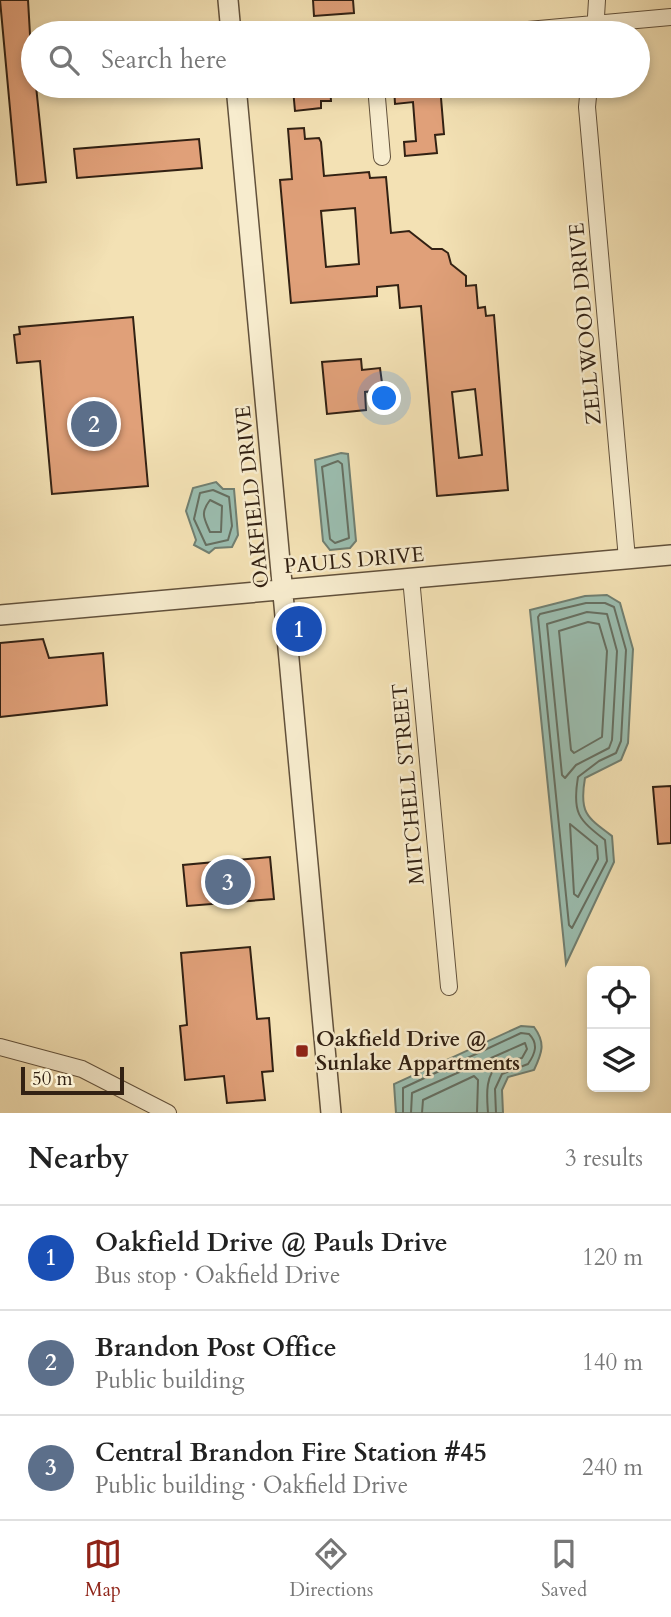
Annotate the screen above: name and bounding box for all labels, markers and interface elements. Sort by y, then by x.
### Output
search box [21,21,650,98]
icon: search [45,41,83,79]
text: Search here [101,42,227,77]
street label: ZELLWOOD DRIVE [562,222,609,426]
your location [367,381,401,415]
pin: 2 [71,398,117,450]
street label: OAKFIELD DRIVE [228,404,277,590]
street label: PAULS DRIVE [283,540,425,581]
pin: 1 [276,603,322,655]
street label: MITCHELL STREET [385,682,432,886]
pin: 3 [205,856,251,908]
map controls [587,966,650,1092]
button: locate [587,966,650,1029]
place label: Oakfield Drive @ Sunlake Appartments [316,1025,520,1078]
button: layers [587,1029,650,1092]
marker: Oakfield Drive @ Sunlake Appartments [294,1043,310,1059]
scale bar [21,1064,124,1096]
text: 50 m [32,1066,73,1092]
text: Nearby [28,1138,129,1179]
text: 3 results [565,1143,643,1174]
text: Oakfield Drive @ Pauls Drive [95,1225,448,1260]
text: 1 [45,1242,57,1273]
text: 120 m [582,1242,643,1273]
text: Bus stop · Oakfield Drive [95,1260,340,1291]
text: Brandon Post Office [95,1330,337,1365]
text: 2 [45,1347,57,1378]
text: 140 m [582,1347,643,1378]
text: Public building [95,1365,245,1396]
text: Central Brandon Fire Station #45 [95,1435,487,1470]
text: 3 [45,1452,57,1483]
text: 240 m [582,1452,643,1483]
text: Public building · Oakfield Drive [95,1470,408,1501]
tab: Map [84,1535,122,1603]
tab: Directions [290,1535,373,1603]
tab: Saved [541,1535,587,1603]

